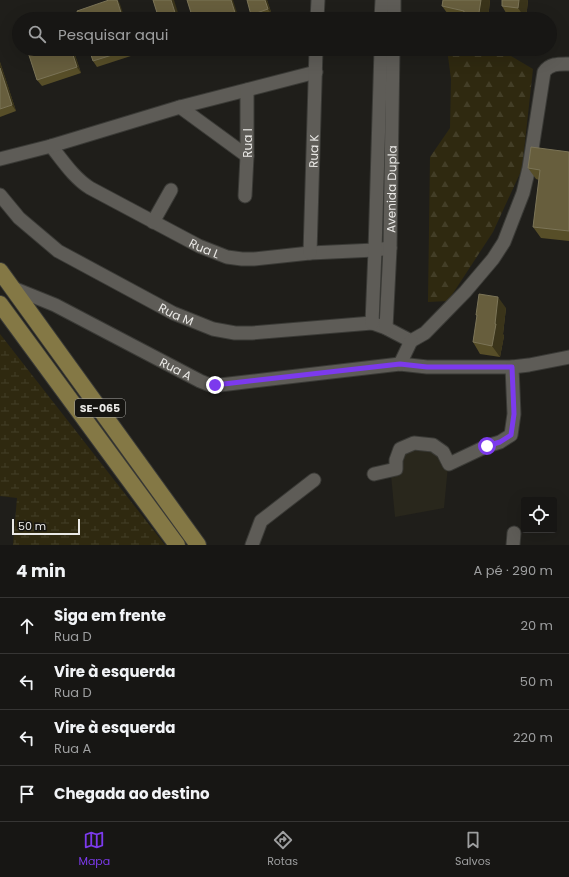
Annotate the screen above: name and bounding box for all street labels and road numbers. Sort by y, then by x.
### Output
street label: Rua I [239,128,256,158]
street label: Rua K [304,134,322,168]
street label: Avenida Dupla [382,145,400,233]
street label: Rua L [186,234,222,262]
street label: Rua M [156,298,196,329]
street label: Rua A [157,353,195,384]
road number: SE-065 [75,399,125,417]

